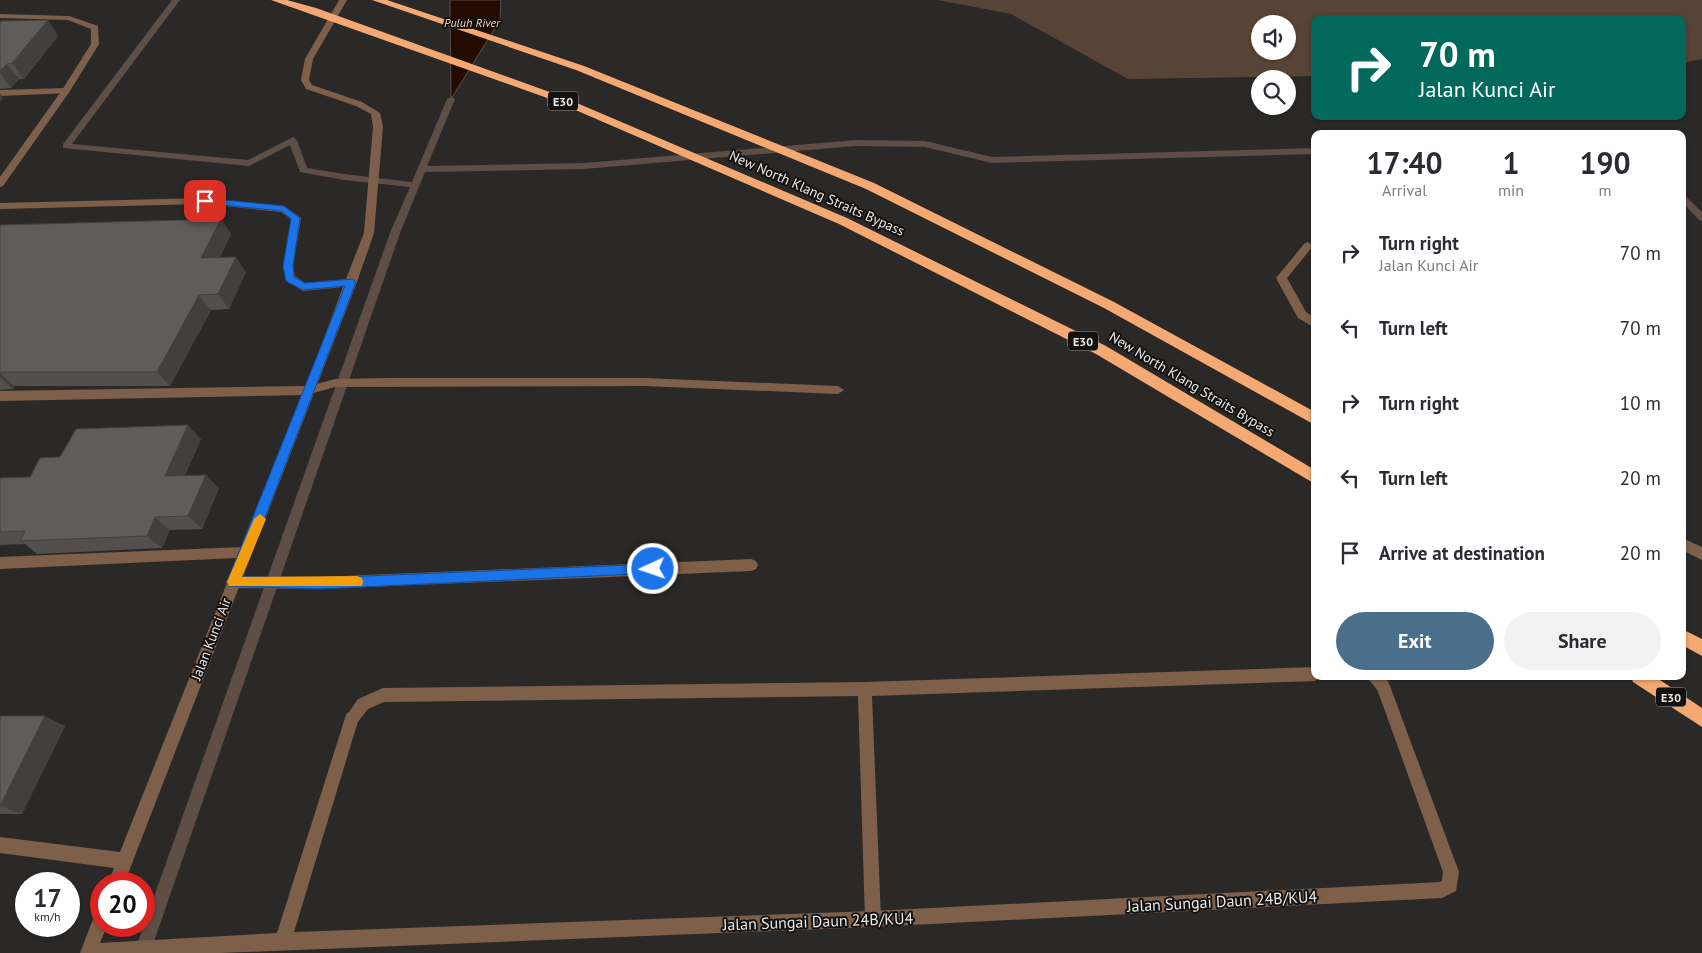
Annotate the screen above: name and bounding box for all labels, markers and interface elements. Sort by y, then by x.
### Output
water label: Puluh River [444,15,501,30]
map controls [1251,15,1296,115]
button: sound [1251,15,1296,60]
text: 70 m [1419,31,1496,77]
icon: right [1336,35,1401,100]
button: search [1251,70,1296,115]
text: Jalan Kunci Air [1419,75,1556,103]
road number: E30 [548,92,578,110]
text: 17:40 [1366,143,1443,182]
text: 1 [1503,143,1520,182]
text: 190 [1579,143,1631,182]
street label: New North Klang Straits Bypass [727,146,907,240]
pin [184,180,226,222]
text: Arrival [1382,180,1427,200]
text: min [1498,180,1524,200]
text: m [1599,180,1612,200]
icon: arrive [191,187,219,215]
text: Turn right [1379,231,1459,255]
icon: right [1336,239,1364,267]
text: 70 m [1620,241,1661,265]
text: Jalan Kunci Air [1379,255,1478,275]
icon: left [1336,314,1364,342]
text: Turn left [1379,316,1448,340]
text: 70 m [1620,316,1661,340]
street label: New North Klang Straits Bypass [1106,327,1278,441]
road number: E30 [1068,332,1098,351]
icon: right [1336,389,1364,417]
text: Turn right [1379,391,1459,415]
text: 10 m [1620,391,1661,415]
icon: left [1336,464,1364,492]
text: Turn left [1379,466,1448,490]
text: 20 m [1620,466,1661,490]
icon: arrive [1336,539,1364,567]
text: Arrive at destination [1379,541,1545,565]
text: 20 m [1620,541,1661,565]
position arrow [626,542,678,594]
street label: Jalan Kunci Air [187,595,235,684]
button: Exit [1336,612,1494,670]
button: Share [1504,612,1661,670]
road number: E30 [1656,688,1686,706]
speed limit sign: 20 [90,872,155,937]
text: 17 [33,882,62,914]
street label: Jalan Sungai Daun 24B/KU4 [1125,886,1318,916]
street label: Jalan Sungai Daun 24B/KU4 [721,908,914,934]
text: km/h [34,909,61,924]

